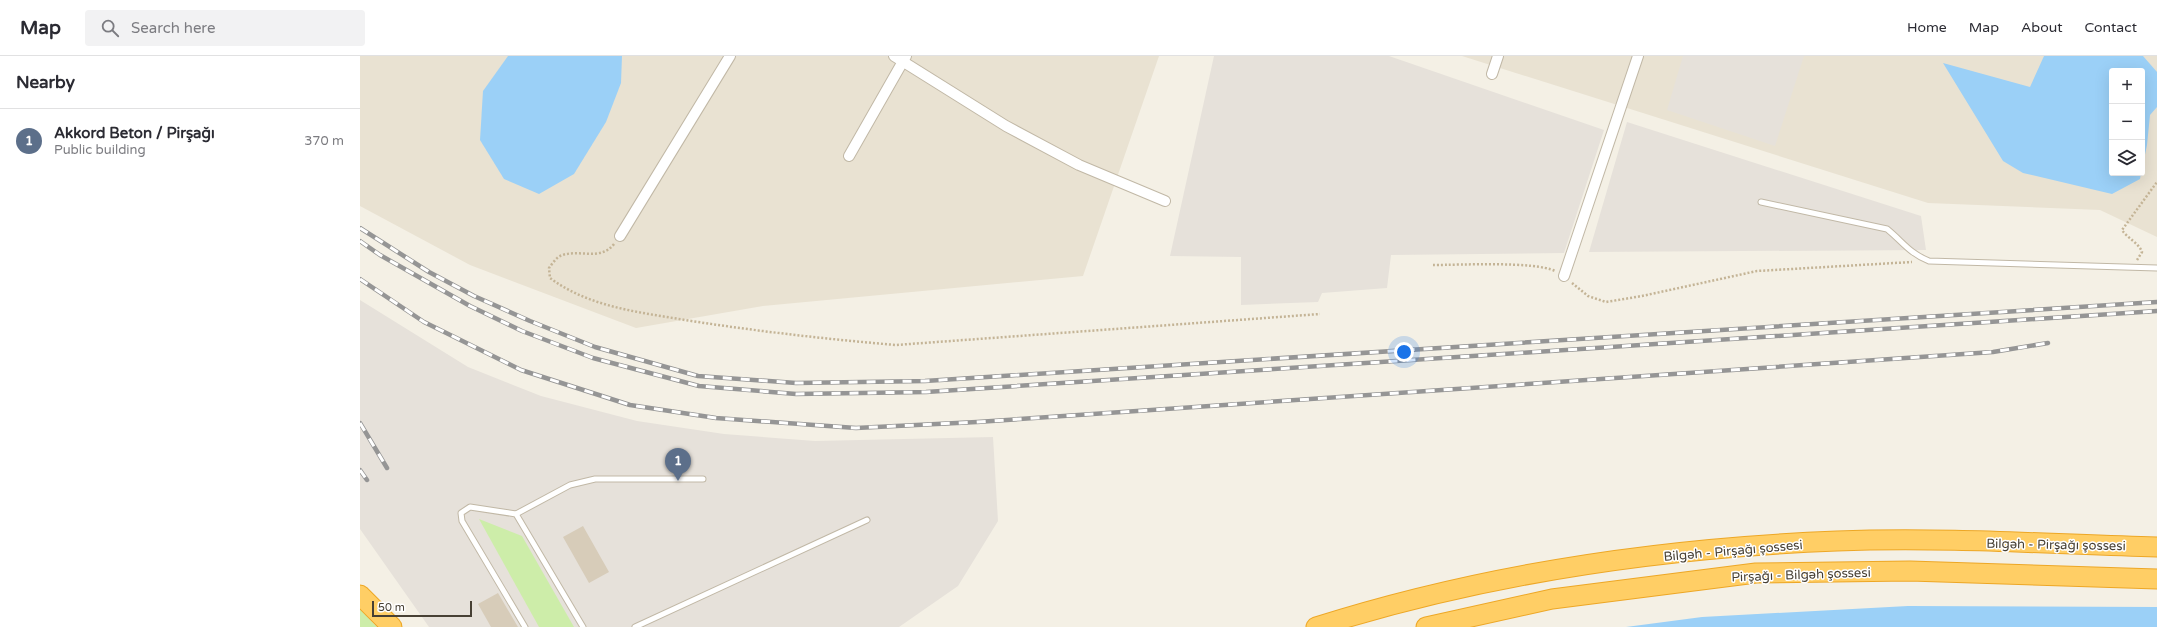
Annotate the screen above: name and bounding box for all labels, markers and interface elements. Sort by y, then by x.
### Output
search box [85,10,365,46]
text: Map [20,17,61,39]
icon: search [99,17,121,39]
text: Search here [131,19,215,37]
text: Home [1907,19,1947,36]
text: Map [1969,19,1999,36]
text: About [2021,19,2063,36]
text: Contact [2085,19,2137,36]
map controls [2109,68,2145,176]
button: + [2109,68,2145,104]
text: Nearby [16,72,75,93]
button: − [2109,104,2145,140]
text: Akkord Beton / Pirşağı [54,124,215,142]
text: 1 [25,133,33,149]
text: 370 m [304,133,344,149]
button: layers [2109,140,2145,176]
text: Public building [54,142,146,158]
your location [1394,342,1414,362]
pin: 1 [665,448,691,481]
street label: Bilgəh - Pirşağı şossesi [1986,536,2126,554]
street label: Bilgəh - Pirşağı şossesi [1663,537,1803,565]
street label: Pirşağı - Bilgəh şossesi [1731,565,1871,585]
scale bar [372,599,472,618]
text: 50 m [378,601,405,614]

